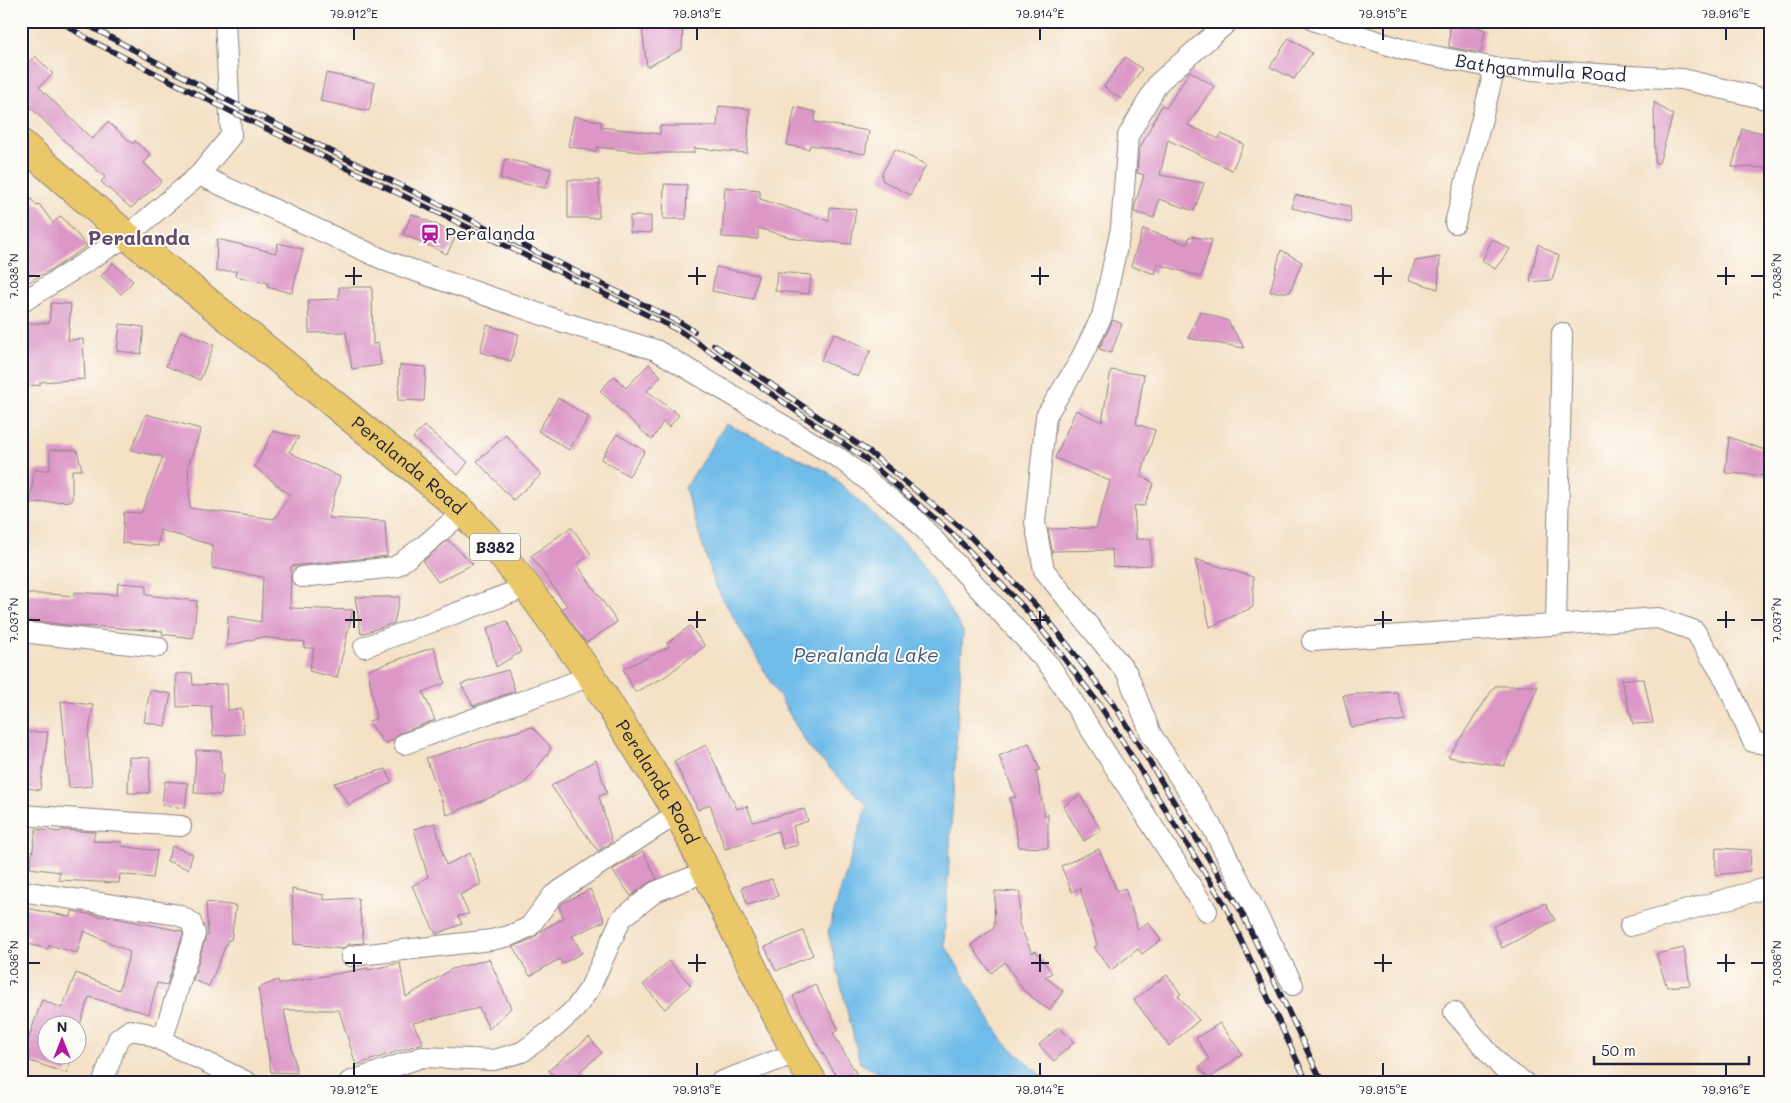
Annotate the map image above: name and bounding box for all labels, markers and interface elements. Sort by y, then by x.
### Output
text: 79.912°E [330,5,378,21]
text: 79.913°E [673,5,721,21]
text: 79.914°E [1016,5,1064,21]
text: 79.915°E [1359,5,1407,21]
text: 79.916°E [1702,5,1750,21]
street label: Bathgammulla Road [1453,47,1627,87]
place label: Peralanda [445,221,536,245]
station icon: Peralanda [419,223,441,245]
district label: Peralanda [88,224,190,250]
text: 7.038°N [5,253,21,299]
text: 7.038°N [1768,253,1784,299]
street label: Peralanda Road [347,410,471,519]
road number: B382 [470,534,520,560]
text: 7.037°N [5,598,21,642]
text: 7.037°N [1768,598,1784,642]
water label: Peralanda Lake [793,642,939,667]
street label: Peralanda Road [611,715,704,848]
text: 7.036°N [5,940,21,986]
text: 7.036°N [1768,940,1784,986]
north arrow [38,1016,88,1066]
text: N [57,1017,67,1036]
scale bar [1594,1033,1748,1065]
text: 50 m [1601,1040,1636,1060]
text: 79.912°E [330,1081,378,1097]
text: 79.913°E [673,1081,721,1097]
text: 79.914°E [1016,1081,1064,1097]
text: 79.915°E [1359,1081,1407,1097]
text: 79.916°E [1702,1081,1750,1097]

